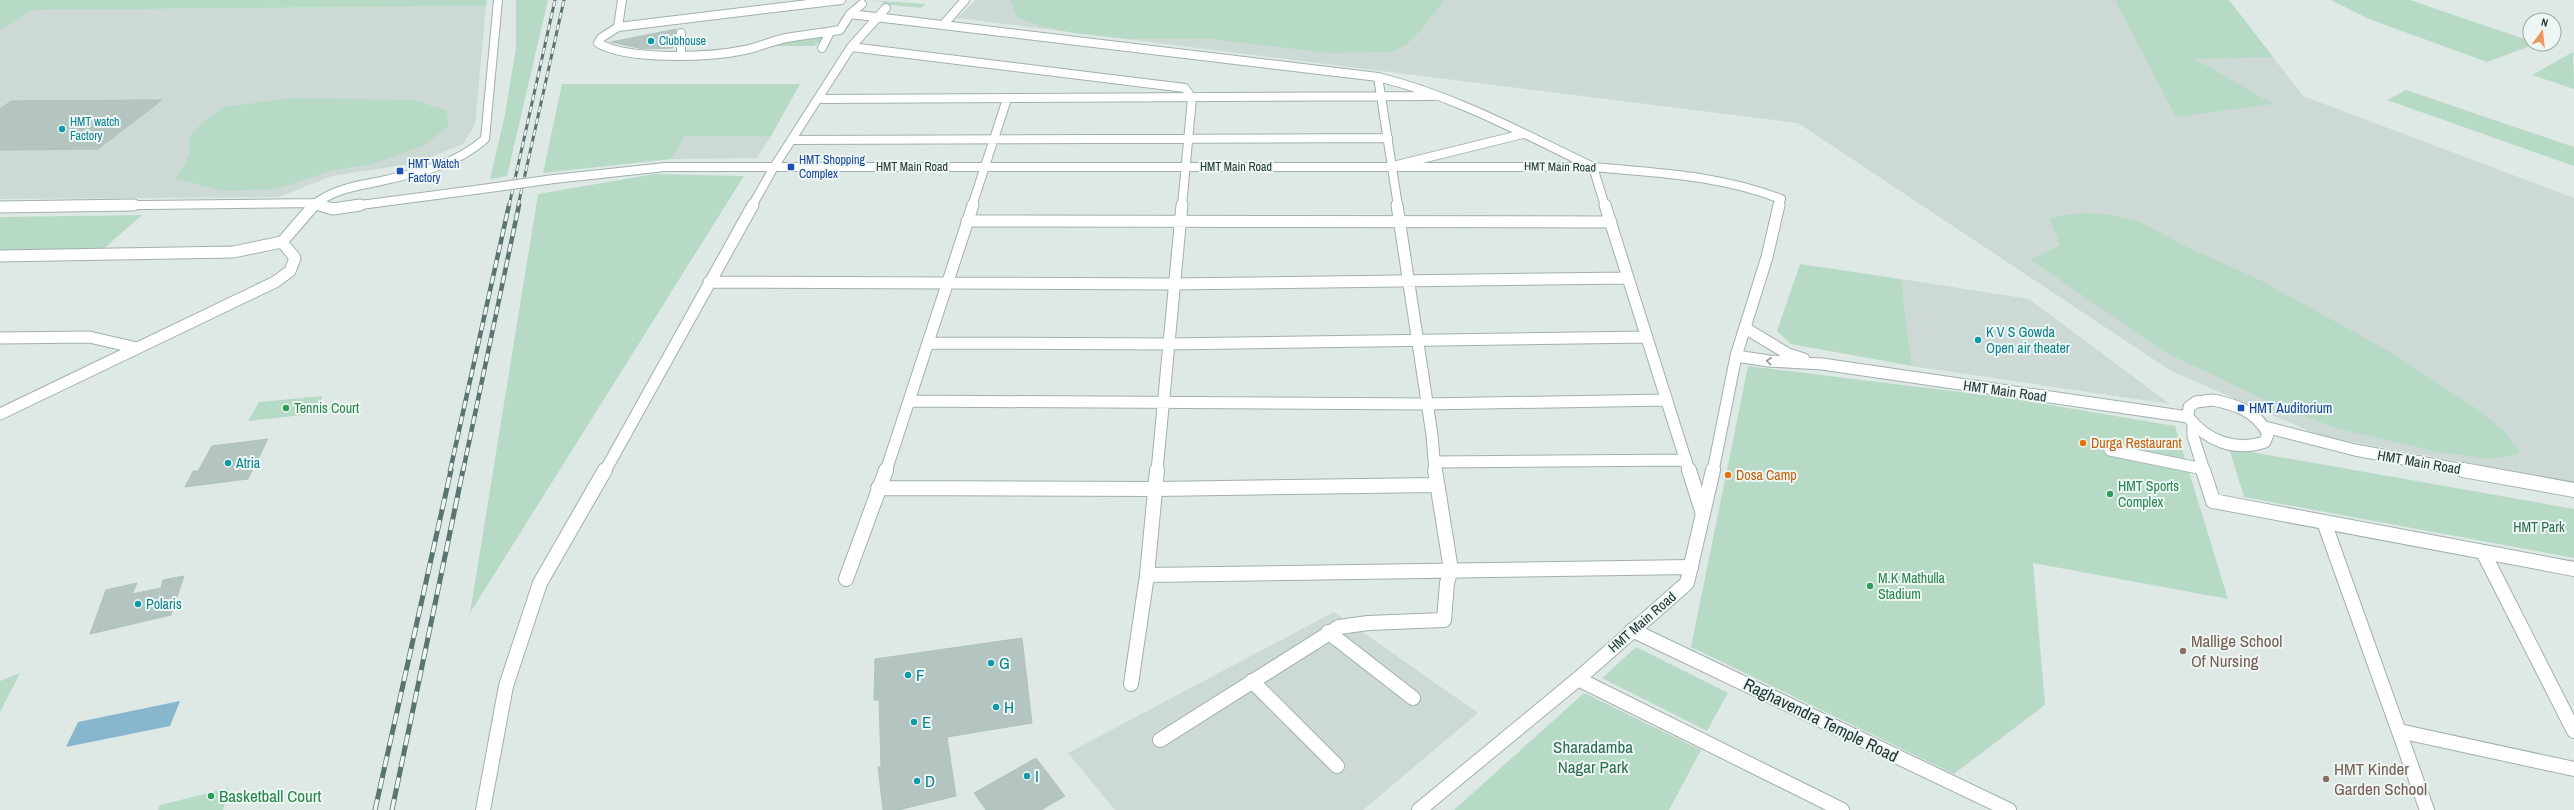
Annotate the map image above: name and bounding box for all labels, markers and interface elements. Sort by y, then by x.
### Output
north arrow [2522,12,2562,52]
text: N [2540,15,2550,30]
place label: Clubhouse [659,33,706,49]
marker: Clubhouse [646,36,656,46]
place label: HMT watch Factory [70,114,120,144]
marker: HMT watch Factory [57,124,67,134]
place label: HMT Shopping Complex [799,152,866,182]
place label: HMT Watch Factory [408,156,459,186]
street label: HMT Main Road [1524,158,1596,176]
street label: HMT Main Road [876,159,948,175]
street label: HMT Main Road [1200,159,1272,175]
marker: HMT Shopping Complex [786,162,796,172]
marker: HMT Watch Factory [395,166,405,176]
place label: K V S Gowda Open air theater [1986,323,2070,357]
marker: K V S Gowda Open air theater [1973,335,1983,345]
one-way arrow [1766,357,1772,366]
street label: HMT Main Road [1962,376,2048,406]
place label: Tennis Court [294,399,359,417]
place label: HMT Auditorium [2249,399,2332,417]
marker: Tennis Court [281,403,291,413]
marker: HMT Auditorium [2236,403,2246,413]
place label: Durga Restaurant [2091,434,2182,452]
marker: Durga Restaurant [2078,438,2088,448]
street label: HMT Main Road [2376,446,2462,478]
place label: Atria [235,454,261,472]
marker: Atria [223,458,233,468]
place label: Dosa Camp [1736,466,1797,484]
marker: Dosa Camp [1723,470,1733,480]
place label: HMT Sports Complex [2118,477,2179,511]
marker: HMT Sports Complex [2105,489,2115,499]
park label: HMT Park [2513,518,2565,536]
place label: M.K Mathulla Stadium [1878,569,1946,603]
marker: M.K Mathulla Stadium [1865,581,1875,591]
street label: HMT Main Road [1604,588,1680,656]
place label: Polaris [146,595,182,613]
marker: Polaris [133,599,143,609]
place label: Mallige School Of Nursing [2191,629,2282,672]
marker: Mallige School Of Nursing [2178,646,2188,656]
place label: G [999,651,1010,674]
marker: G [986,658,996,668]
place label: F [916,663,925,686]
marker: F [903,670,913,680]
street label: Raghavendra Temple Road [1740,672,1902,767]
place label: H [1004,695,1014,718]
marker: H [991,702,1001,712]
place label: E [922,710,931,733]
marker: E [909,717,919,727]
park label: Sharadamba Nagar Park [1553,735,1633,778]
place label: HMT Kinder Garden School [2334,757,2427,800]
place label: I [1035,764,1039,787]
place label: D [925,769,935,792]
marker: I [1022,771,1032,781]
marker: HMT Kinder Garden School [2321,774,2331,784]
marker: D [912,776,922,786]
place label: Basketball Court [219,784,321,807]
marker: Basketball Court [206,791,216,801]

